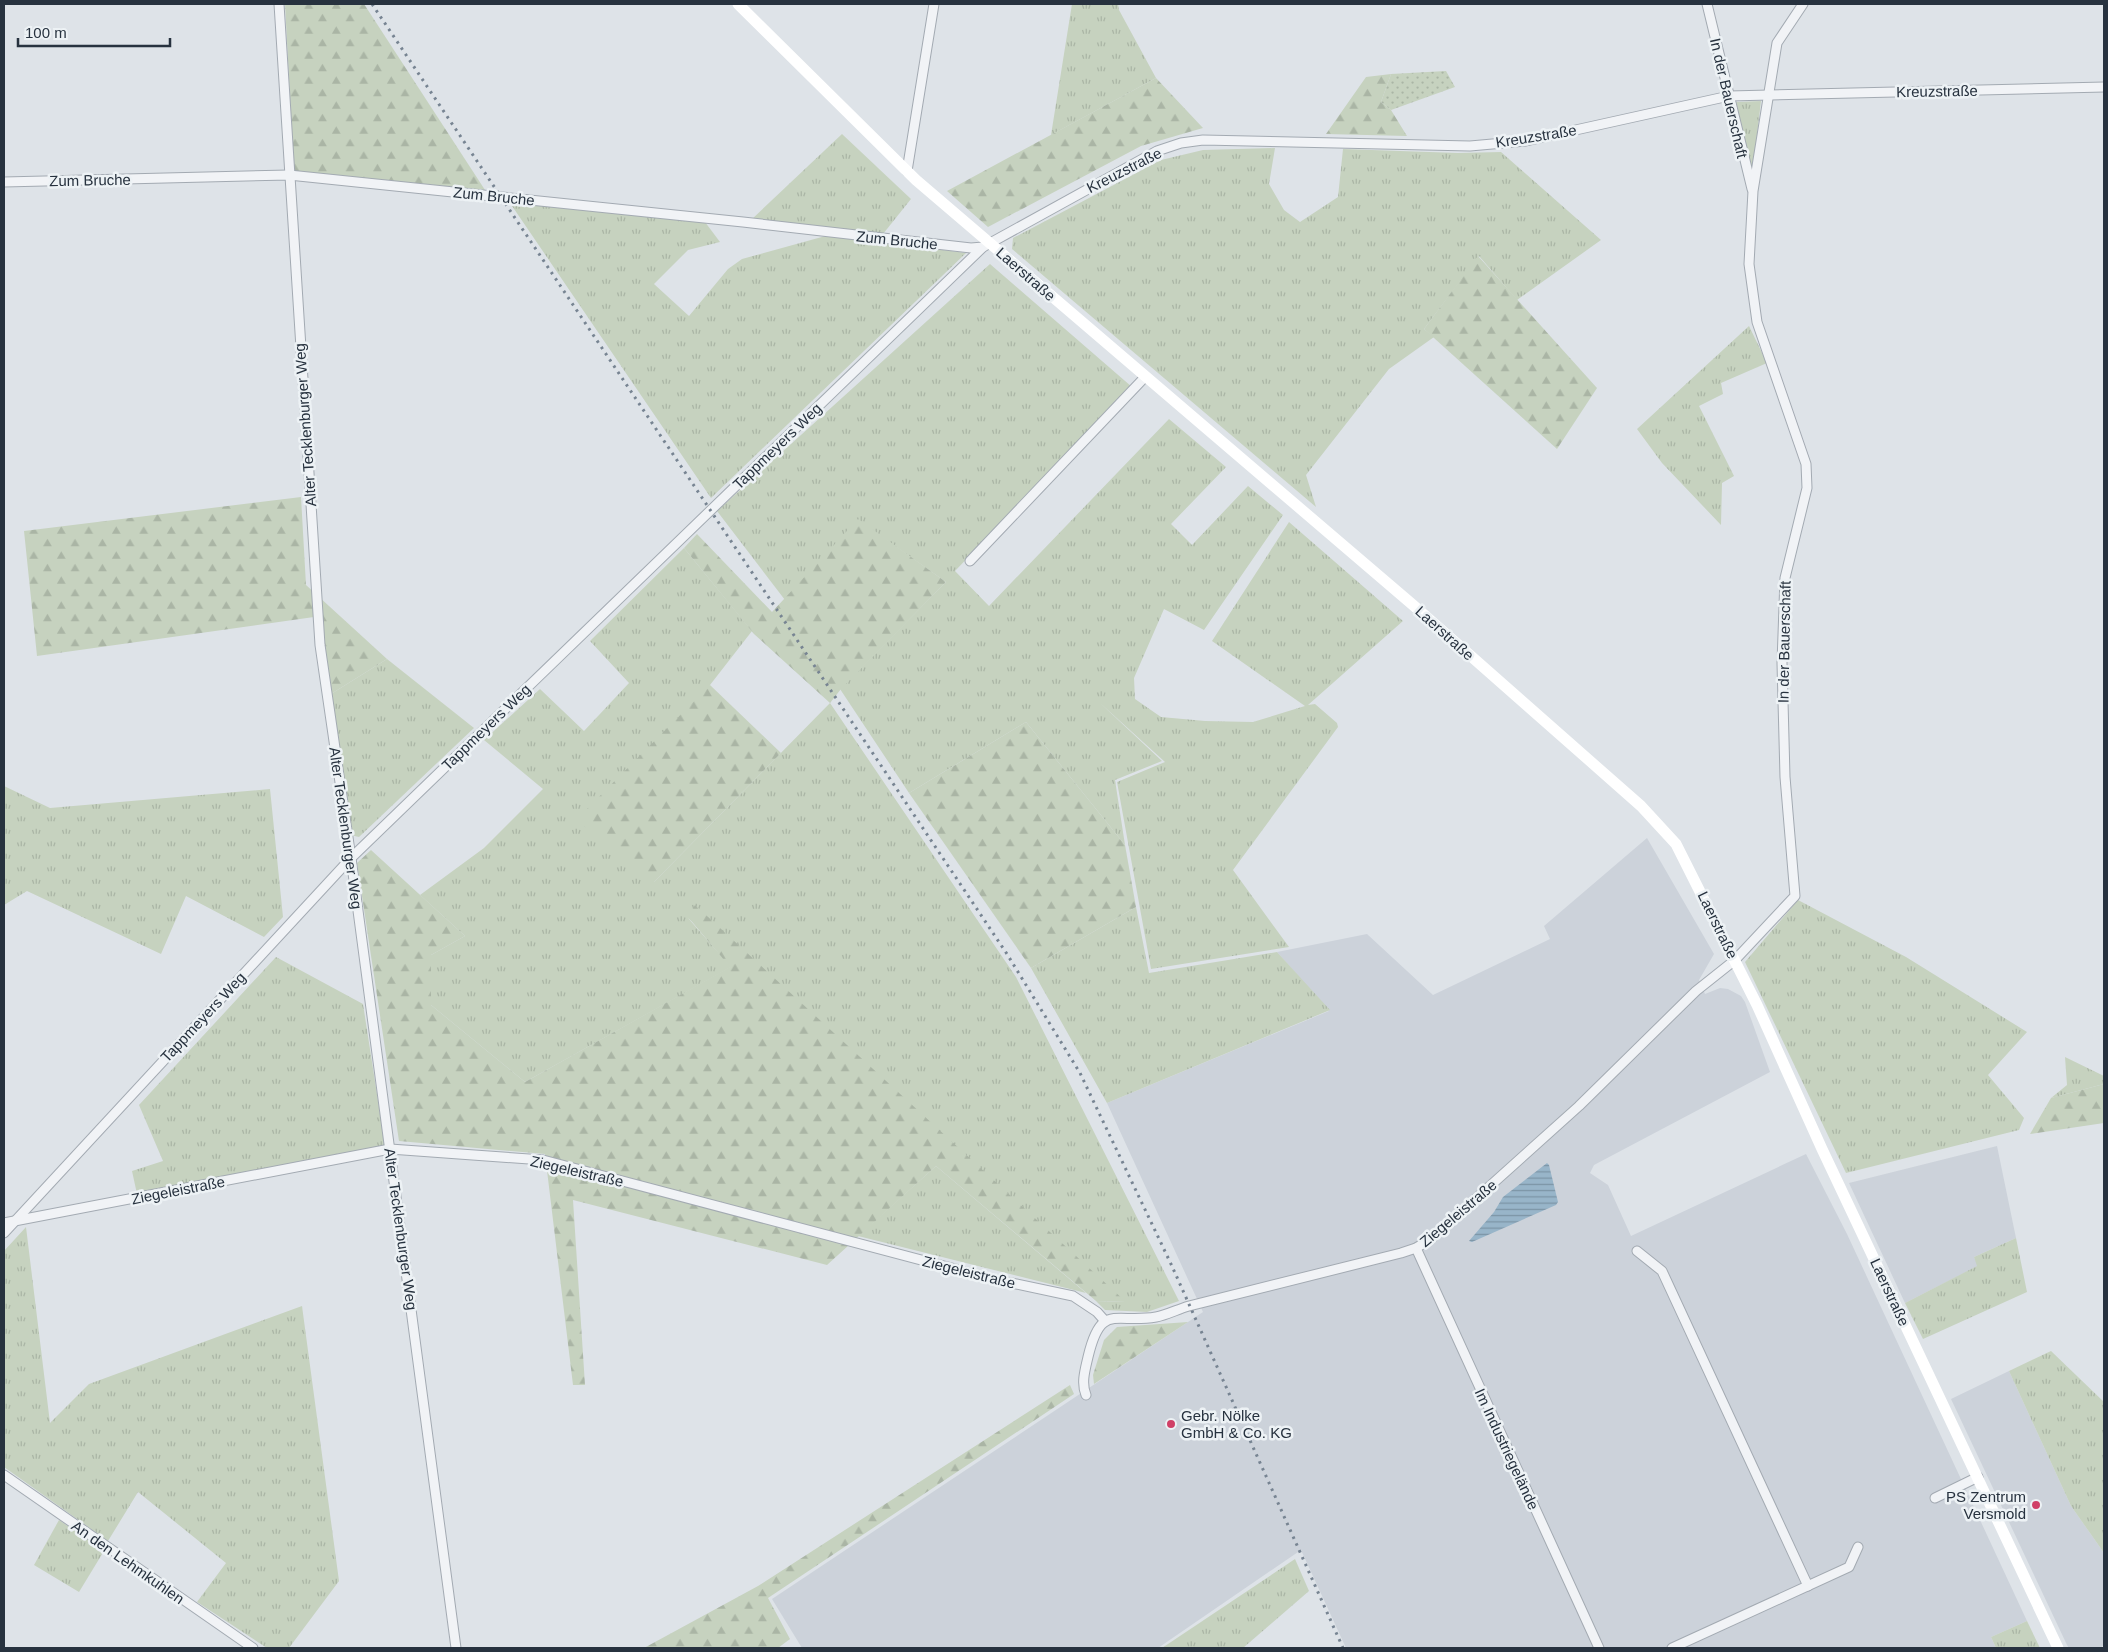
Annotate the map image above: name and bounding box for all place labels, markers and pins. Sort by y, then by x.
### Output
place label: Gebr. Nölke GmbH & Co. KG [1181,1407,1292,1441]
marker: Gebr. Nölke GmbH & Co. KG [1165,1418,1177,1430]
place label: PS Zentrum Versmold [1946,1488,2026,1522]
marker: PS Zentrum Versmold [2030,1499,2042,1511]

